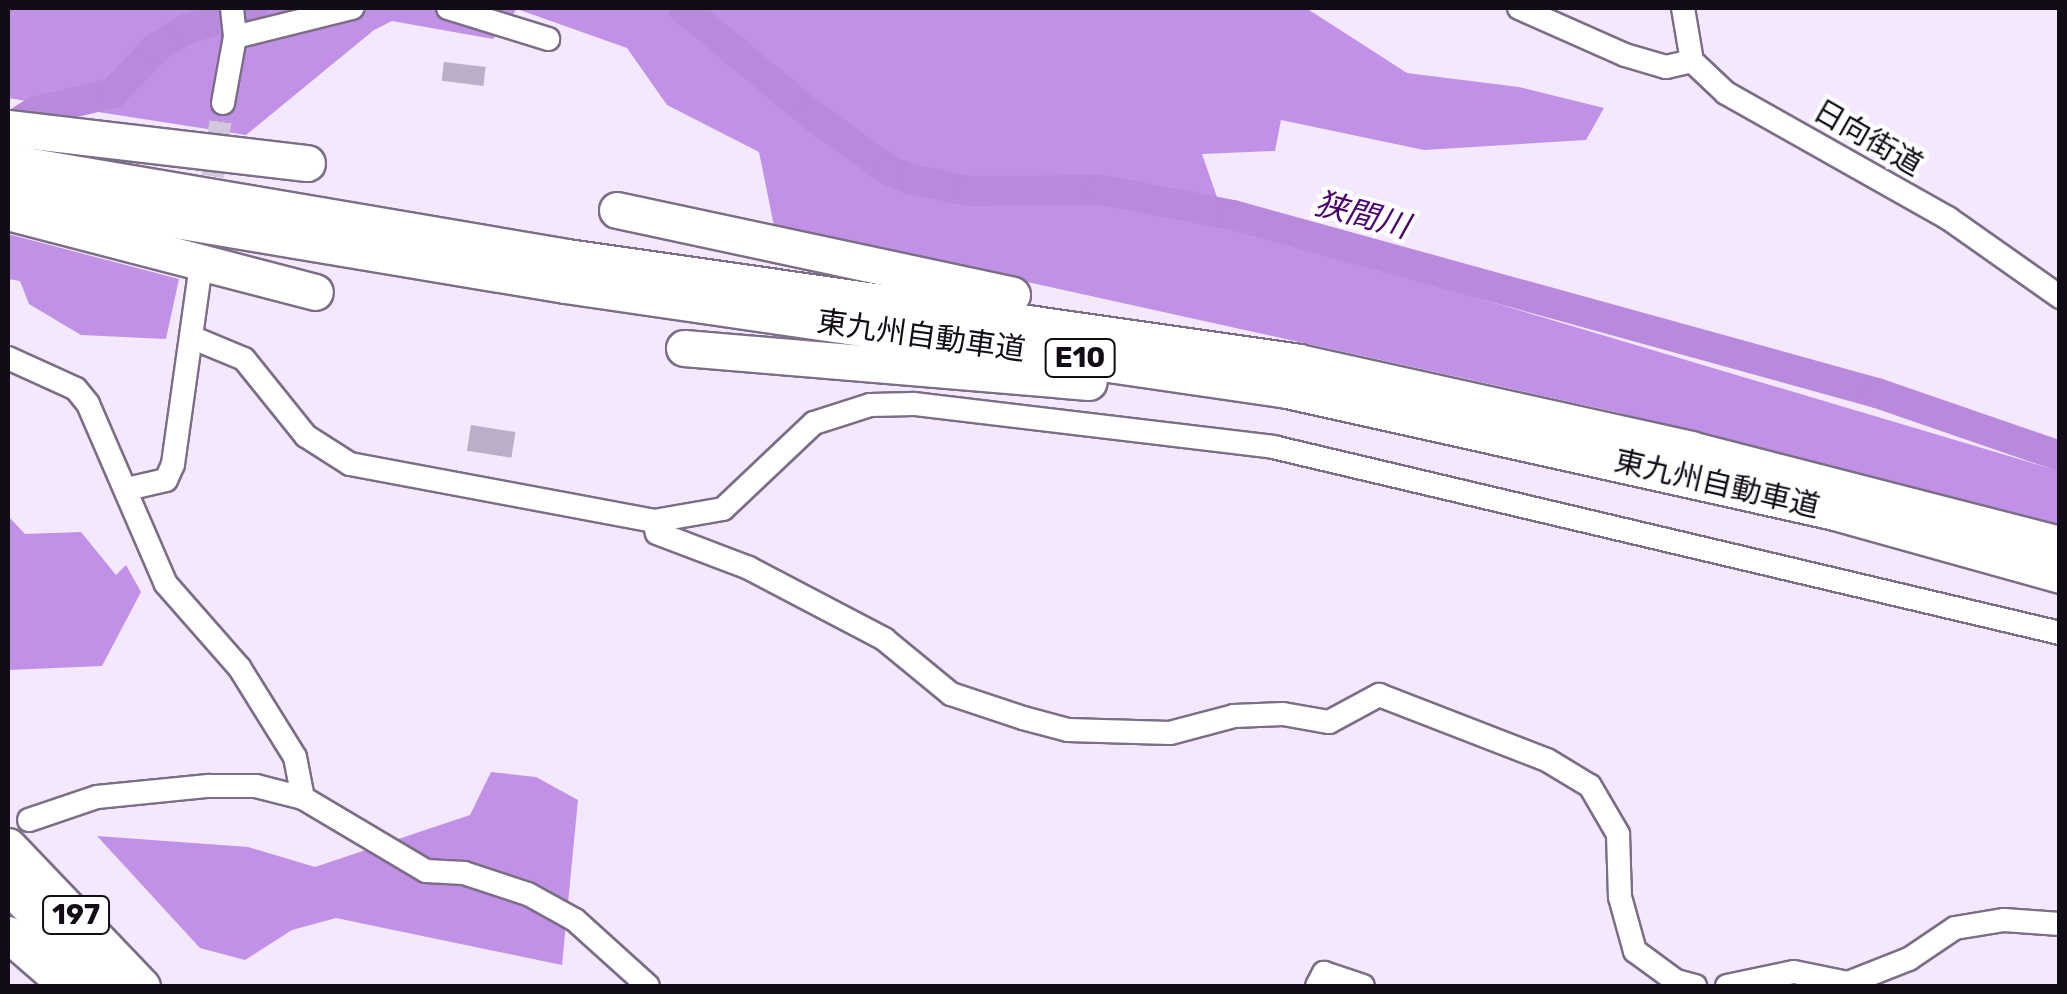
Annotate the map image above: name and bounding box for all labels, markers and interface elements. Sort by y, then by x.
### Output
street label: 日向街道 [1807,92,1929,184]
water label: 狭間川 [1311,184,1413,246]
street label: 東九州自動車道 [815,304,1027,368]
road number: E10 [1042,335,1118,381]
street label: 東九州自動車道 [1611,443,1823,525]
road number: 197 [41,892,111,938]

